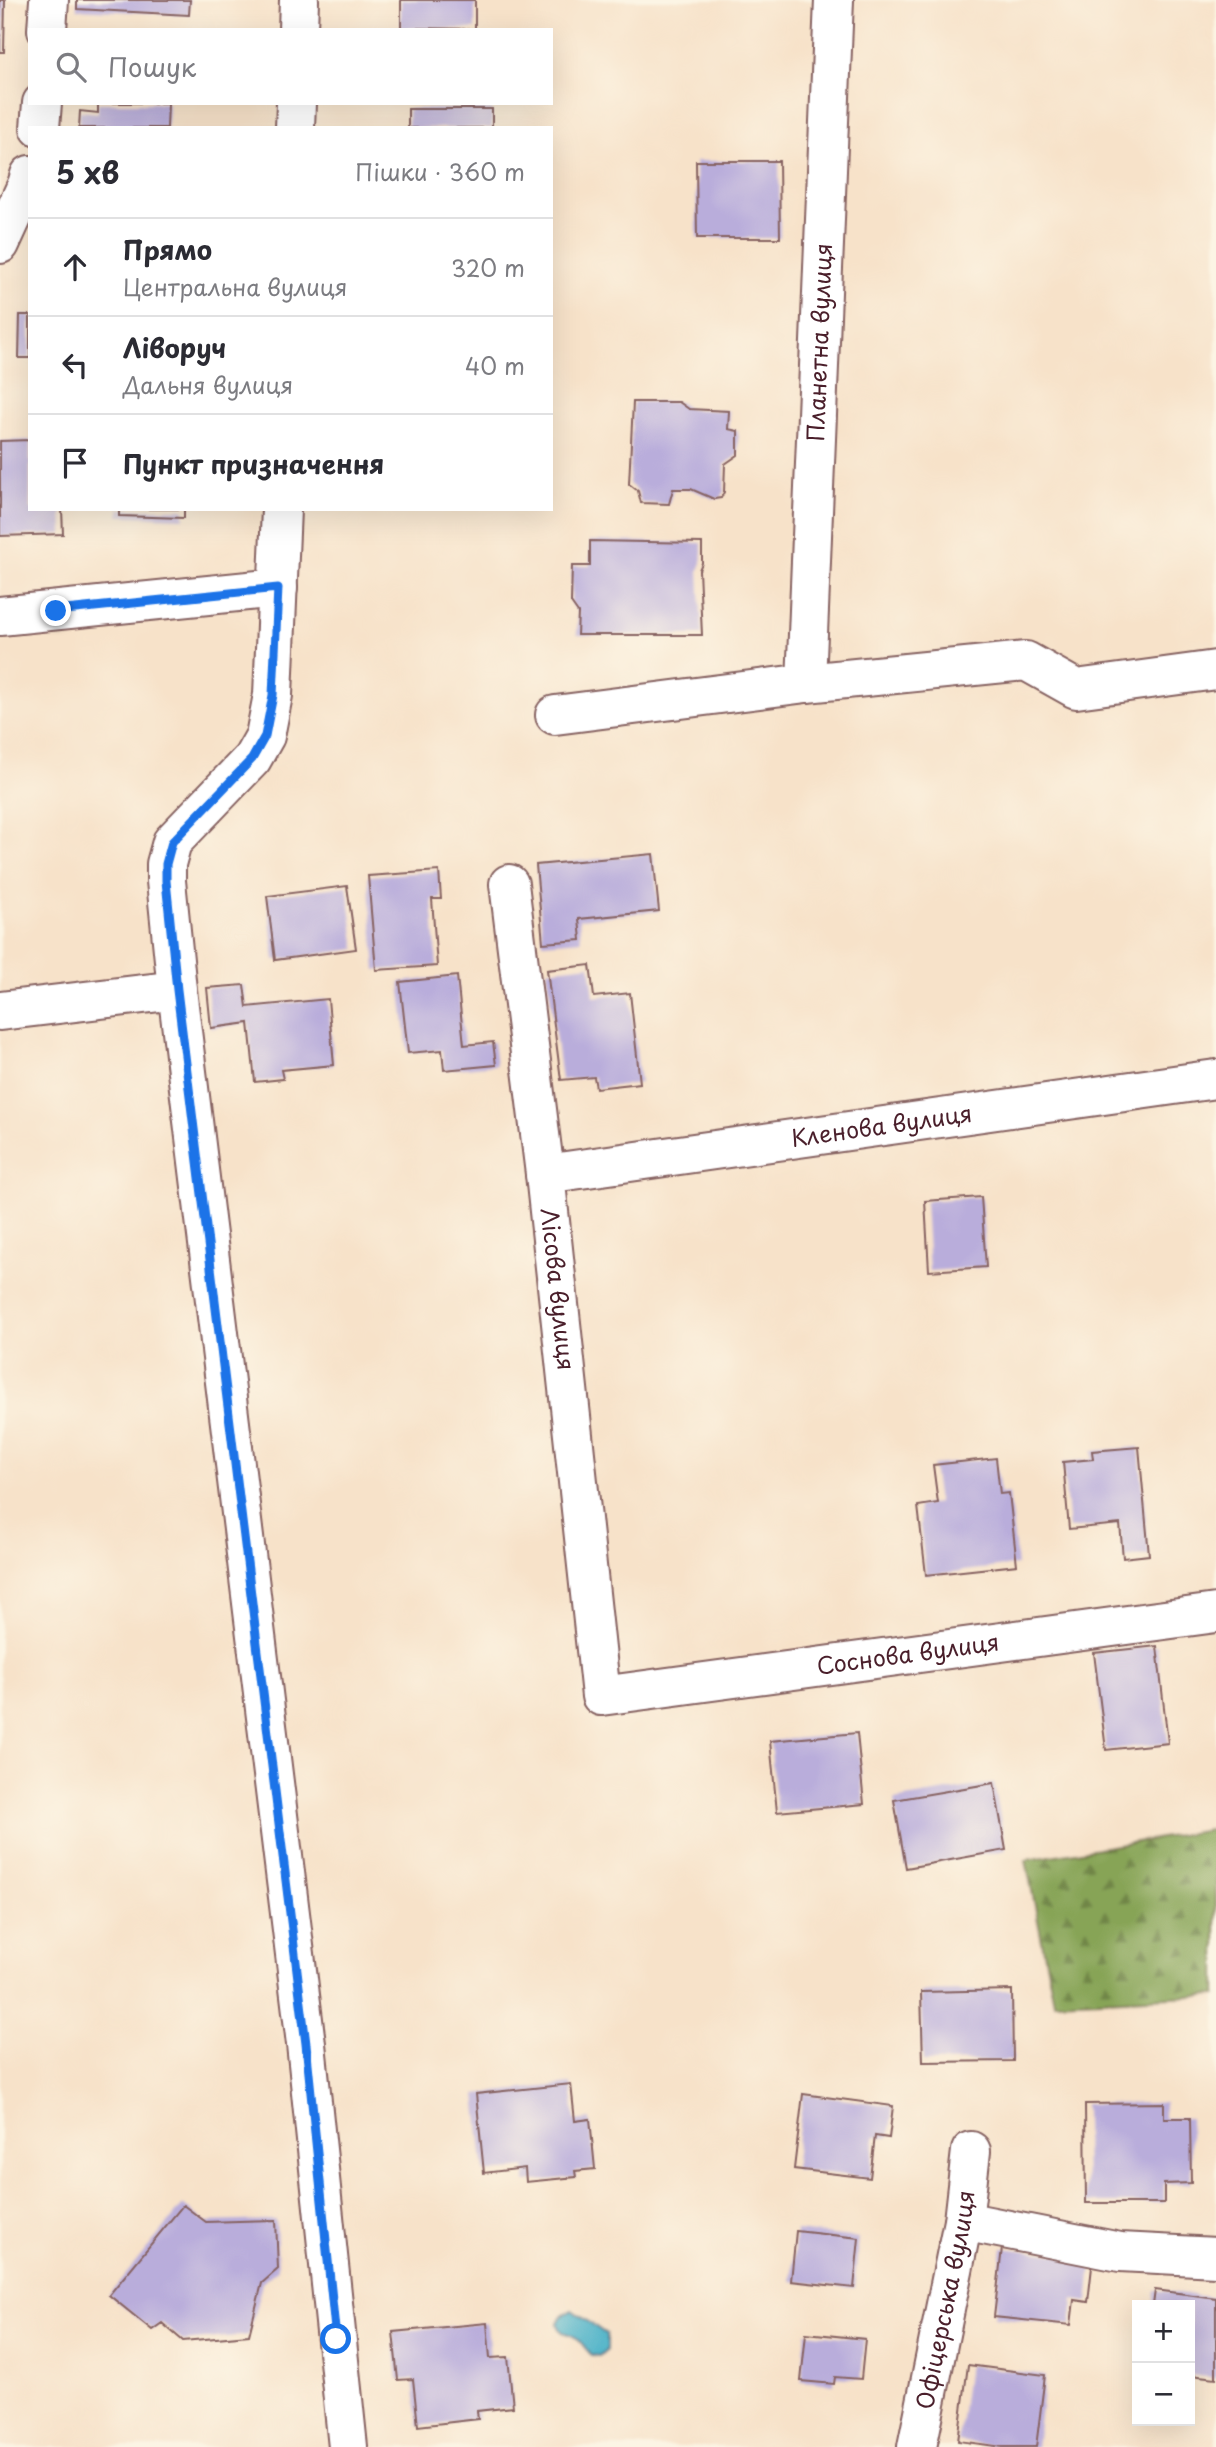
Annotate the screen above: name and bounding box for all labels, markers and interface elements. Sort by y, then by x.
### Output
search box [28,28,553,105]
text: Пошук [108,47,196,86]
icon: search [52,48,90,86]
text: 5 хв [56,149,119,194]
text: Пішки · 360 m [355,154,525,189]
text: Прямо [123,230,212,269]
street label: Планетна вулиця [797,242,840,442]
icon: ahead [56,248,94,286]
text: 320 m [451,250,525,285]
text: Центральна вулиця [123,269,347,304]
text: Ліворуч [123,328,226,367]
icon: left [56,346,94,384]
text: 40 m [465,348,525,383]
text: Дальня вулиця [123,367,293,402]
icon: arrive [56,444,94,482]
text: Пункт призначення [123,444,384,483]
route end [40,595,71,626]
street label: Кленова вулиця [789,1095,974,1155]
street label: Лісова вулиця [533,1206,585,1372]
street label: Соснова вулиця [814,1623,1001,1683]
street label: Офіцерська вулиця [906,2188,982,2412]
map controls [1132,2300,1195,2426]
button: + [1132,2300,1195,2363]
route start [320,2323,351,2354]
button: − [1132,2363,1195,2426]

